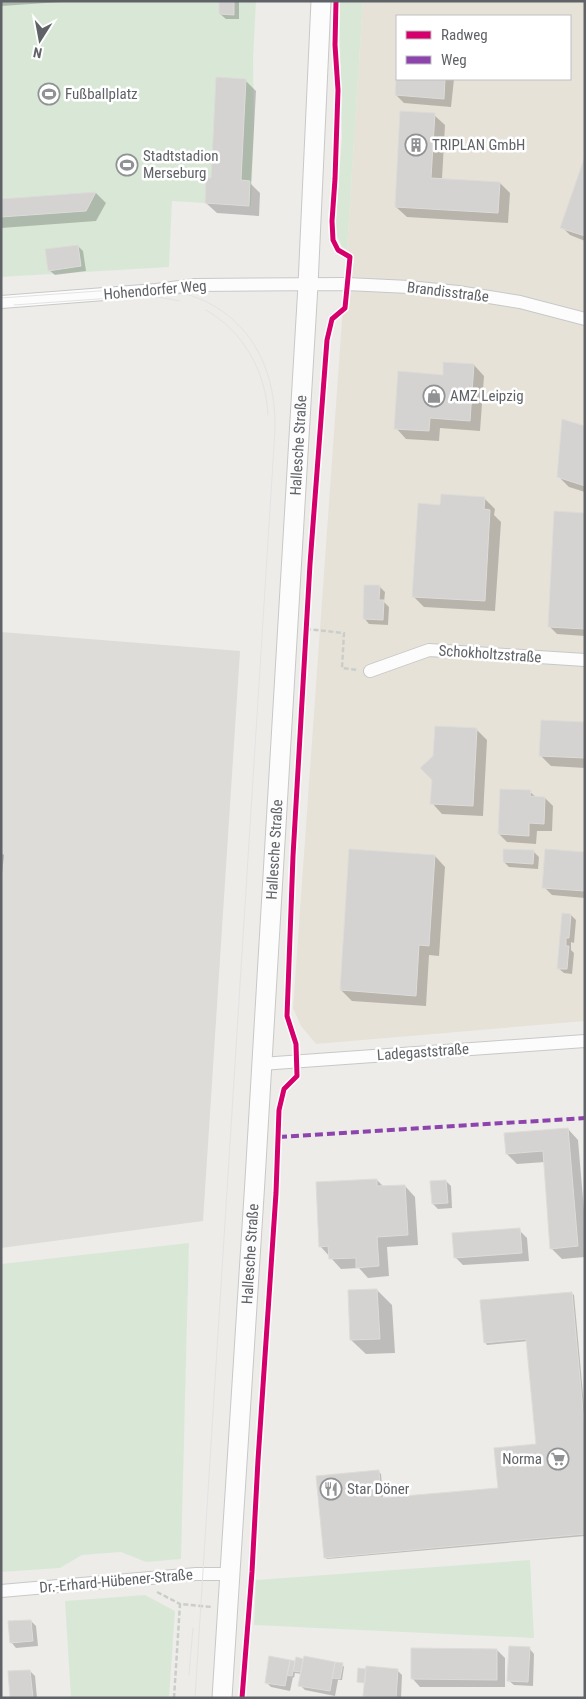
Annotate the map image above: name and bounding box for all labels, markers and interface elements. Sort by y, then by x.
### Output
north arrow [15,15,65,65]
legend [396,15,571,80]
text: Radweg [441,26,488,44]
text: N [32,44,43,61]
text: Weg [441,51,467,69]
sports icon: Fußballplatz [37,82,61,106]
place label: Fußballplatz [65,85,138,103]
building icon: TRIPLAN GmbH [404,133,428,157]
place label: TRIPLAN GmbH [432,136,525,154]
place label: Stadtstadion Merseburg [143,147,218,182]
sports icon: Stadtstadion Merseburg [115,153,139,177]
street label: Hohendorfer Weg [103,277,207,303]
street label: Brandisstraße [406,278,490,306]
shop icon: AMZ Leipzig [422,384,446,408]
place label: AMZ Leipzig [450,387,524,405]
street label: Hallesche Straße [287,395,310,496]
street label: Schokholtzstraße [438,641,542,667]
street label: Hallesche Straße [263,799,287,900]
street label: Ladegaststraße [376,1040,470,1064]
street label: Hallesche Straße [238,1203,262,1305]
supermarket icon: Norma [546,1447,570,1471]
place label: Norma [502,1450,542,1468]
restaurant icon: Star Döner [319,1477,343,1501]
place label: Star Döner [347,1480,410,1498]
street label: Dr.-Erhard-Hübener-Straße [38,1565,194,1597]

